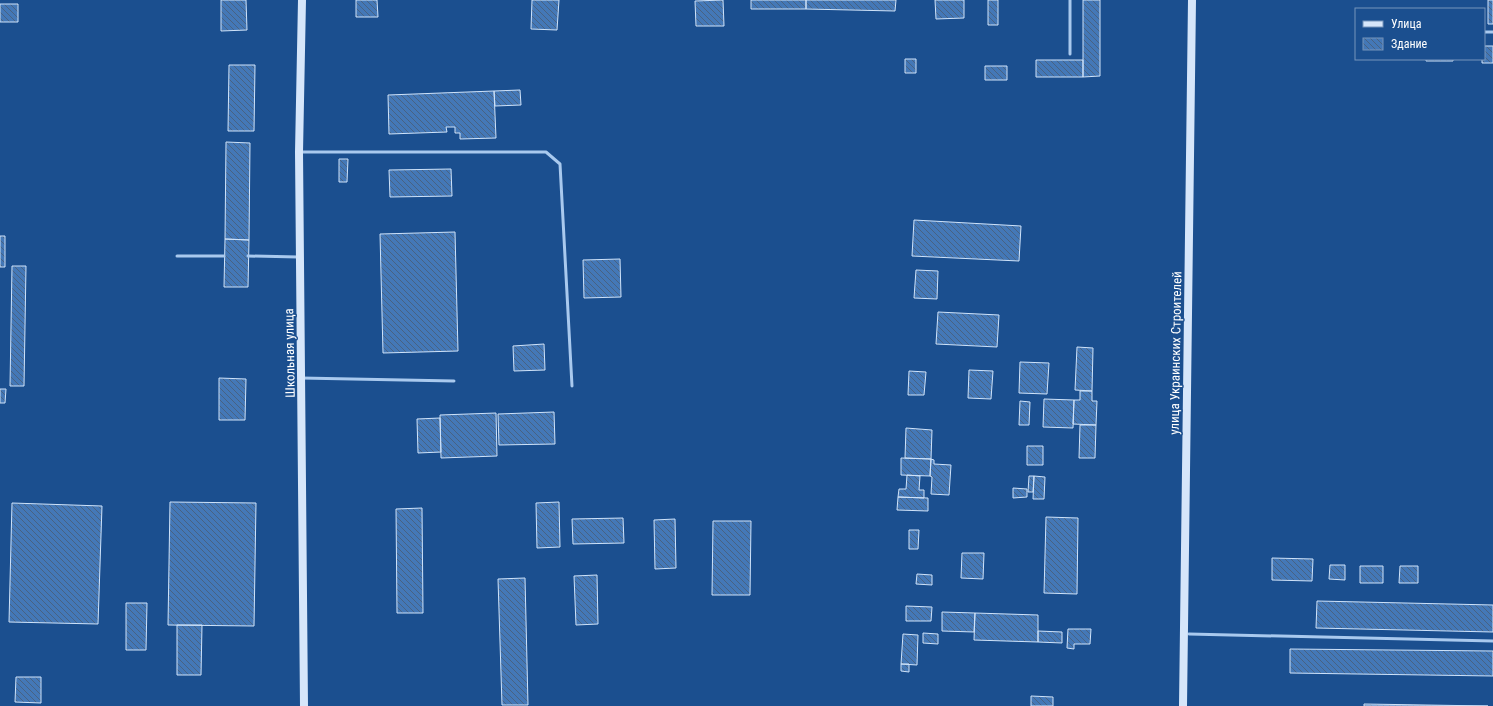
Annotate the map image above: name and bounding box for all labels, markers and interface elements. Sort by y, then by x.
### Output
legend [1355,8,1485,60]
text: Улица [1391,17,1422,31]
text: Здание [1391,37,1428,51]
street label: улица Украинских Строителей [1167,271,1184,435]
street label: Школьная улица [281,308,298,398]

